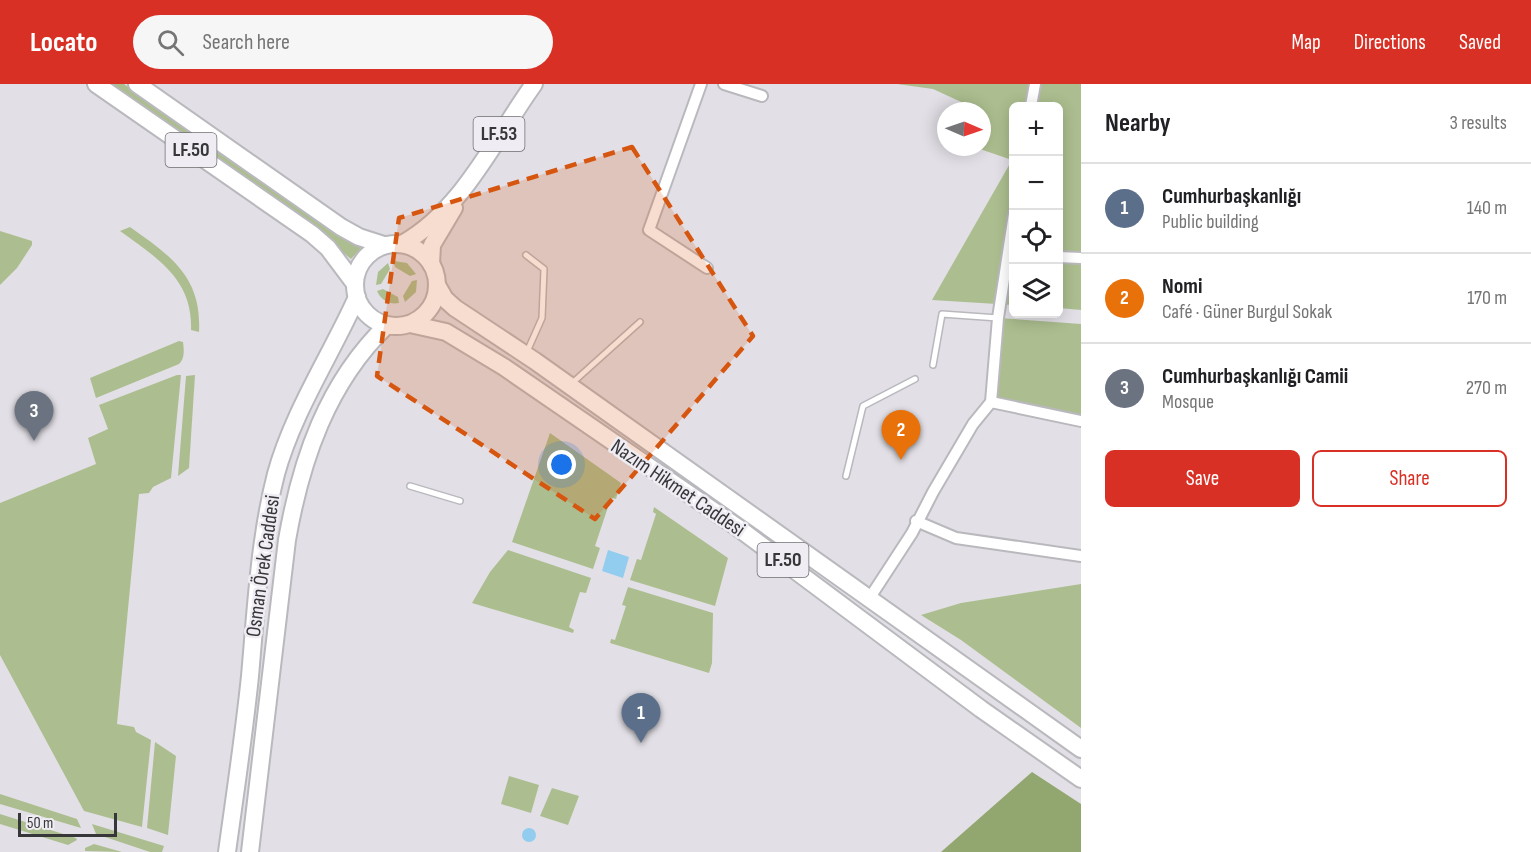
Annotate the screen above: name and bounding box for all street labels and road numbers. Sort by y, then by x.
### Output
road number: LF.53 [474,117,524,151]
road number: LF.50 [166,133,216,167]
street label: Nazım Hikmet Caddesi [606,434,750,542]
street label: Osman Örek Caddesi [241,493,285,639]
road number: LF.50 [758,543,808,577]

